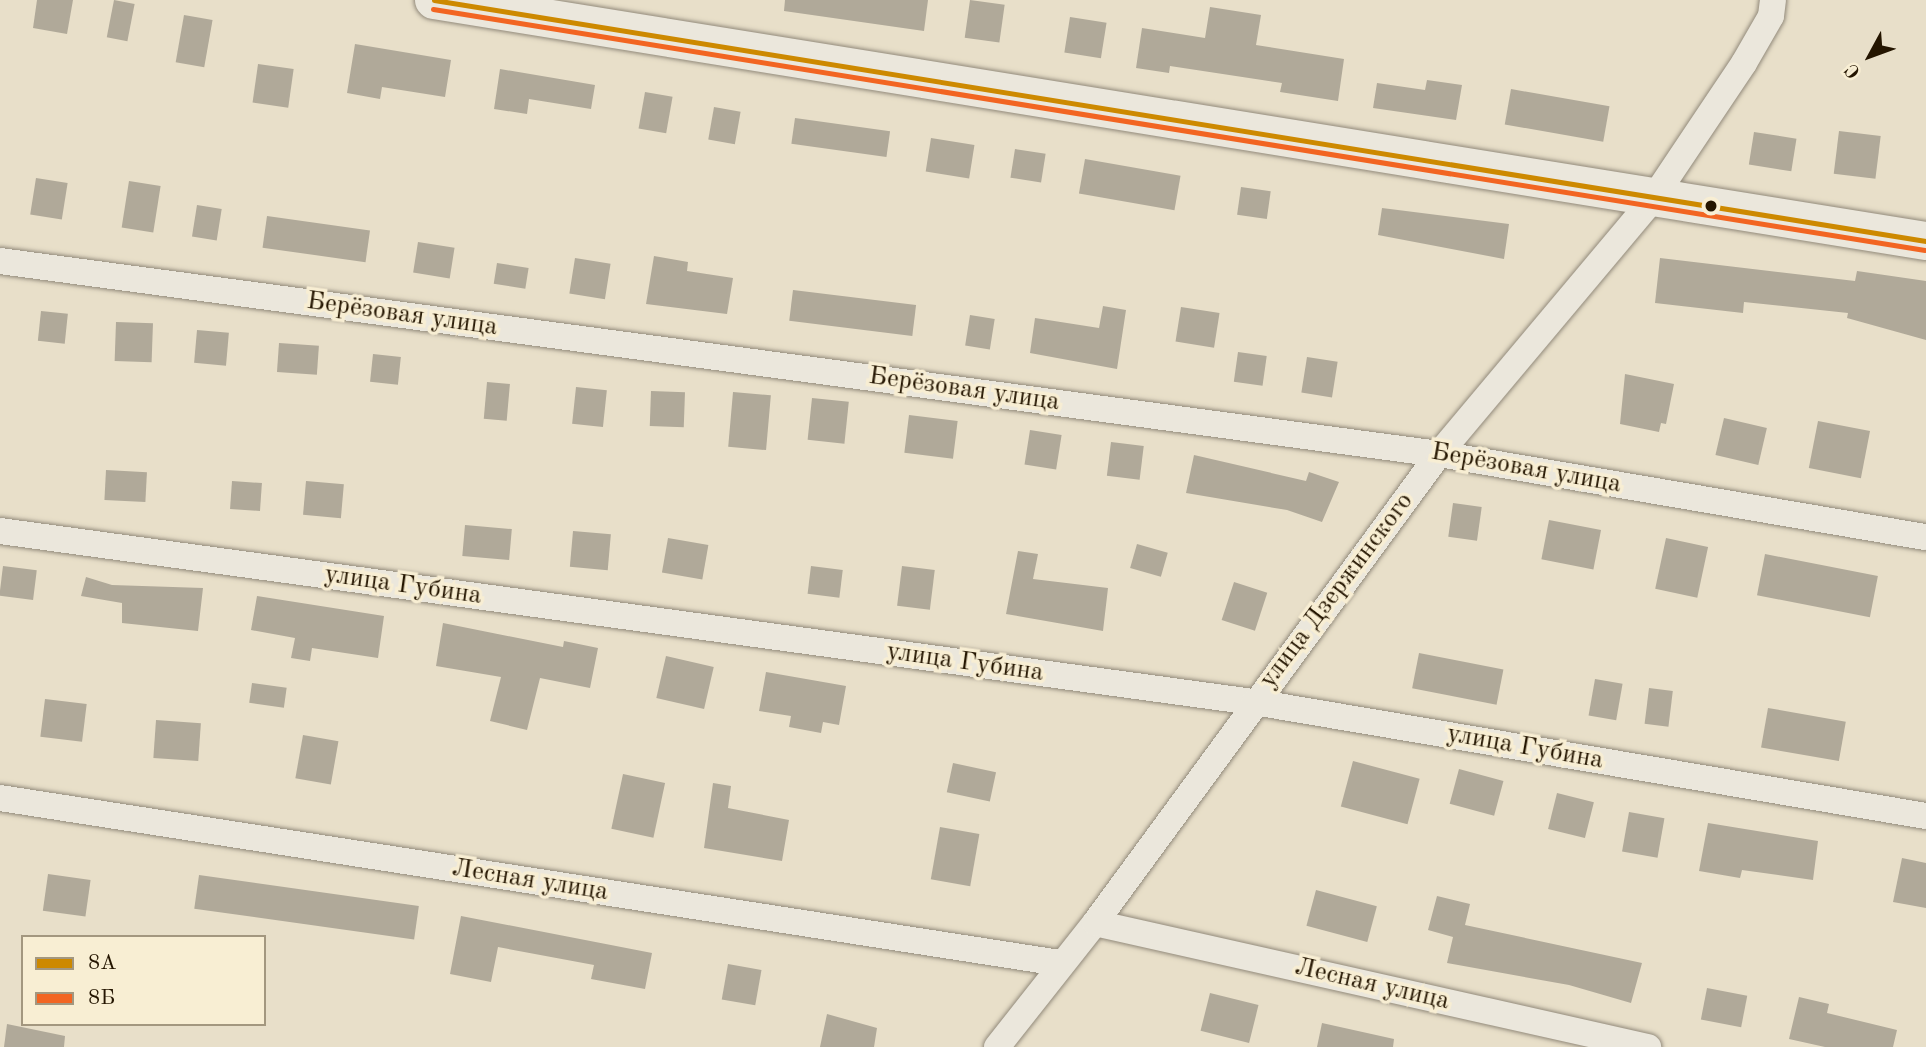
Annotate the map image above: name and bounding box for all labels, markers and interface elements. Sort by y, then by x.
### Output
north arrow [1835,21,1905,91]
text: С [1842,59,1865,81]
unlabelled marker [1704,199,1718,213]
street label: Берёзовая улица [304,286,500,344]
street label: Берёзовая улица [866,361,1062,419]
street label: Берёзовая улица [1428,437,1624,501]
street label: улица Дзержинского [1253,487,1421,695]
street label: улица Губина [322,560,484,612]
street label: улица Губина [884,637,1046,689]
street label: улица Губина [1444,719,1606,777]
street label: Лесная улица [450,853,610,909]
legend [21,935,266,1026]
street label: Лесная улица [1292,952,1452,1018]
text: 8А [88,953,116,974]
text: 8Б [88,988,115,1009]

